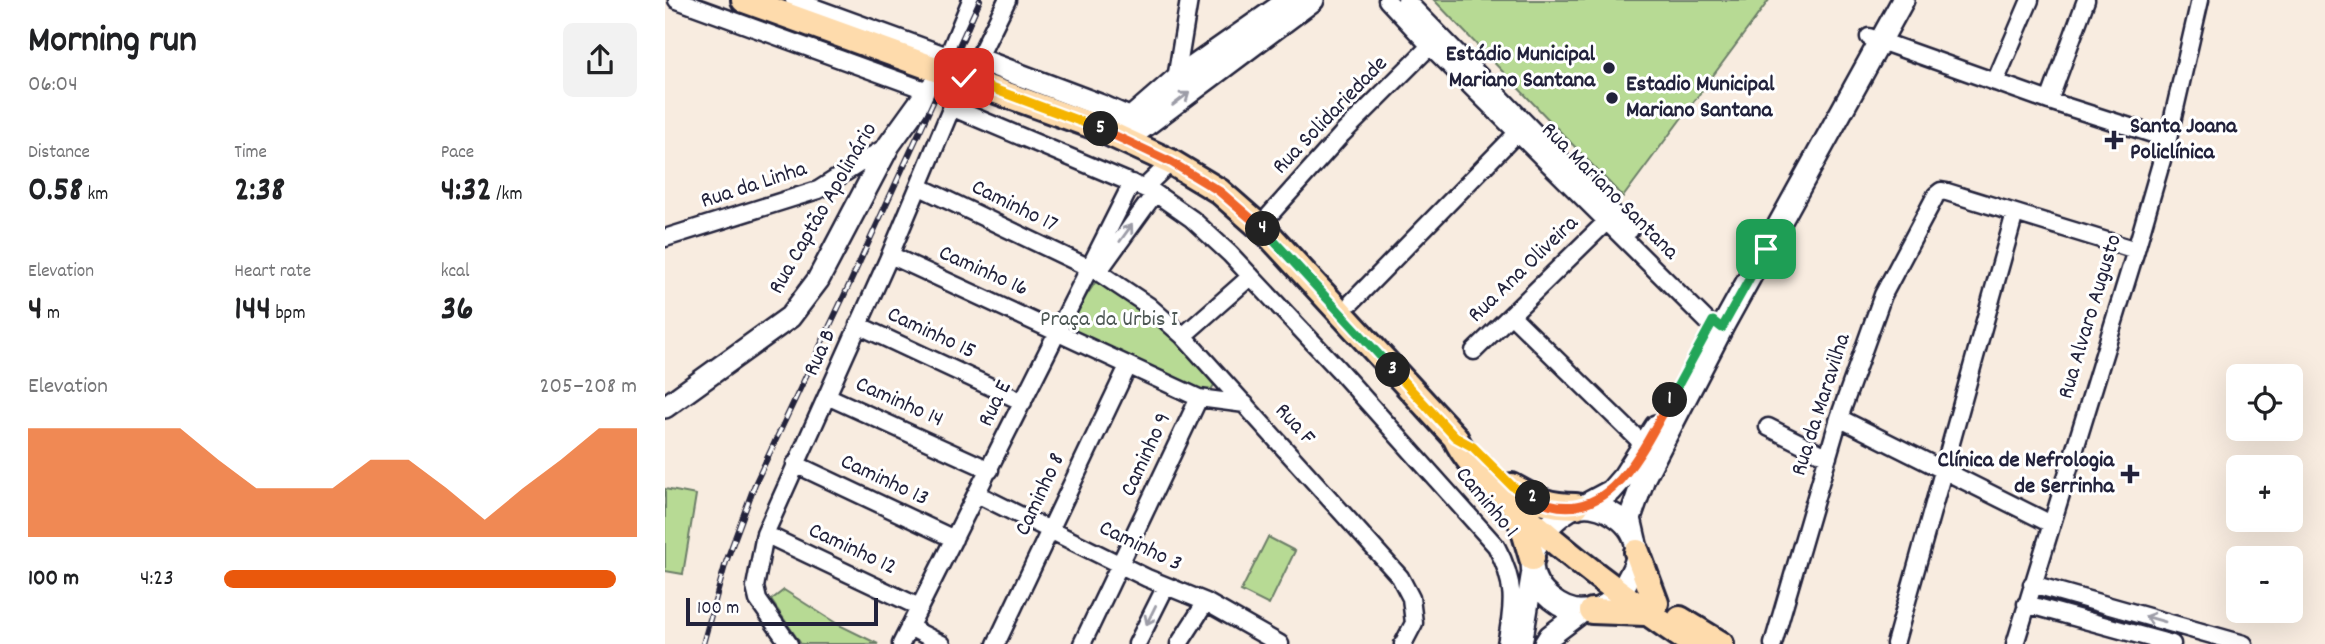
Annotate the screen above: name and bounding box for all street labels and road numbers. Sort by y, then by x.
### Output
street label: Rua Solidariedade [1266,49,1396,183]
street label: Rua Mariano Santana [1533,116,1686,269]
street label: Rua Captão Apolinário [761,117,887,301]
street label: Rua da Linha [697,153,812,219]
street label: Caminho 17 [965,172,1063,242]
street label: Rua Ana Oliveira [1461,208,1588,331]
street label: Rua Alvaro Augusto [2050,231,2132,403]
street label: Caminho 16 [933,238,1033,306]
street label: Caminho 15 [881,299,981,369]
street label: Rua B [796,324,846,382]
street label: Rua da Maravilha [1783,328,1861,481]
street label: Caminho 14 [850,369,948,437]
street label: Rua E [971,375,1022,433]
street label: Rua F [1266,396,1323,454]
street label: Caminho 9 [1113,408,1181,502]
street label: Caminho 13 [834,446,934,516]
street label: Caminho 8 [1007,448,1075,542]
street label: Caminho 1 [1446,460,1526,546]
street label: Caminho 3 [1093,513,1187,581]
street label: Caminho 12 [802,515,902,585]

